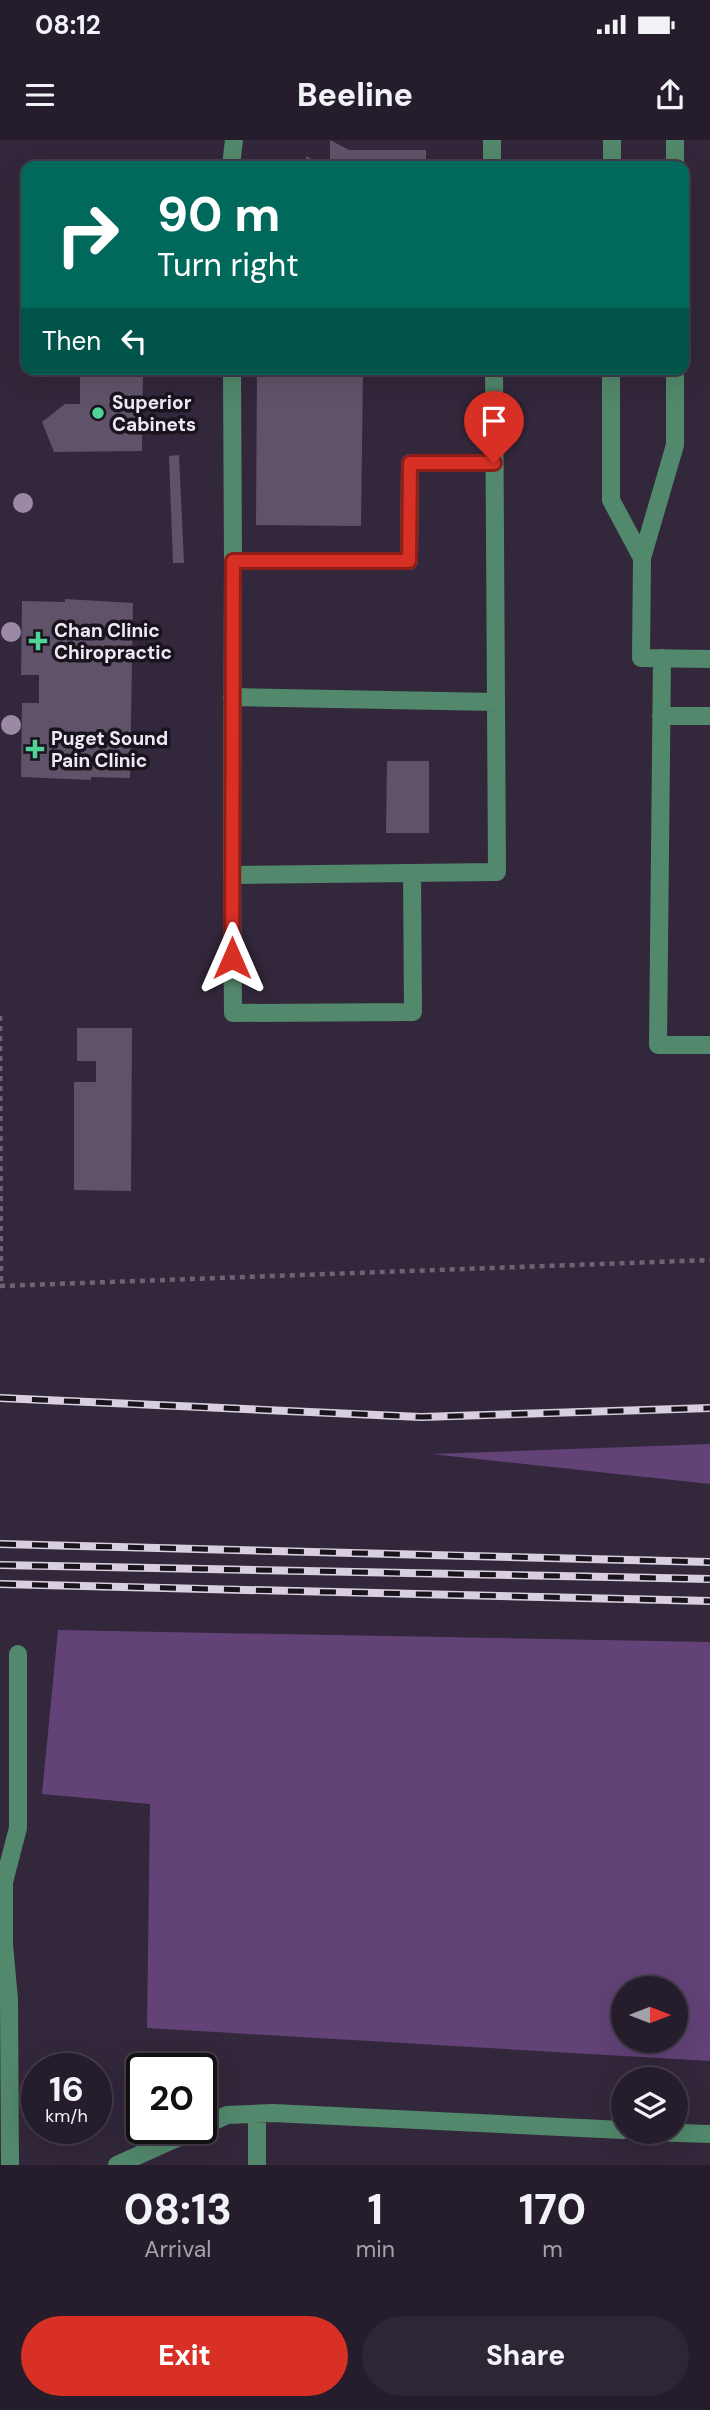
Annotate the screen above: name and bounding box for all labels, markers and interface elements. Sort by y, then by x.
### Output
text: 08:12 [35,8,101,42]
text: Beeline [297,74,413,116]
icon: menu [21,76,59,114]
icon: share [651,76,689,114]
text: 90 m [157,182,280,246]
icon: right [42,189,133,280]
text: Turn right [157,244,299,286]
icon: left [115,322,153,360]
text: Then [42,324,101,358]
place label: Superior Cabinets [112,390,196,437]
pin [464,391,524,463]
icon: arrive [475,402,513,440]
marker: Superior Cabinets [90,405,106,421]
place label: Chan Clinic Chiropractic [54,618,172,665]
marker: Chan Clinic Chiropractic [28,631,48,651]
place label: Puget Sound Pain Clinic [51,726,168,773]
marker: Puget Sound Pain Clinic [25,739,45,759]
position arrow [195,921,269,995]
north arrow [611,1976,688,2053]
map controls [611,1976,688,2144]
speed limit sign: 20 [126,2053,217,2144]
text: 16 [49,2066,84,2112]
button: layers [611,2067,688,2144]
text: km/h [45,2104,88,2128]
text: 08:13 [124,2182,232,2237]
text: 1 [368,2182,383,2237]
text: 170 [519,2182,586,2237]
text: Arrival [144,2234,211,2264]
text: min [356,2234,395,2264]
text: m [542,2234,563,2264]
button: Exit [21,2316,348,2396]
button: Share [362,2316,689,2396]

